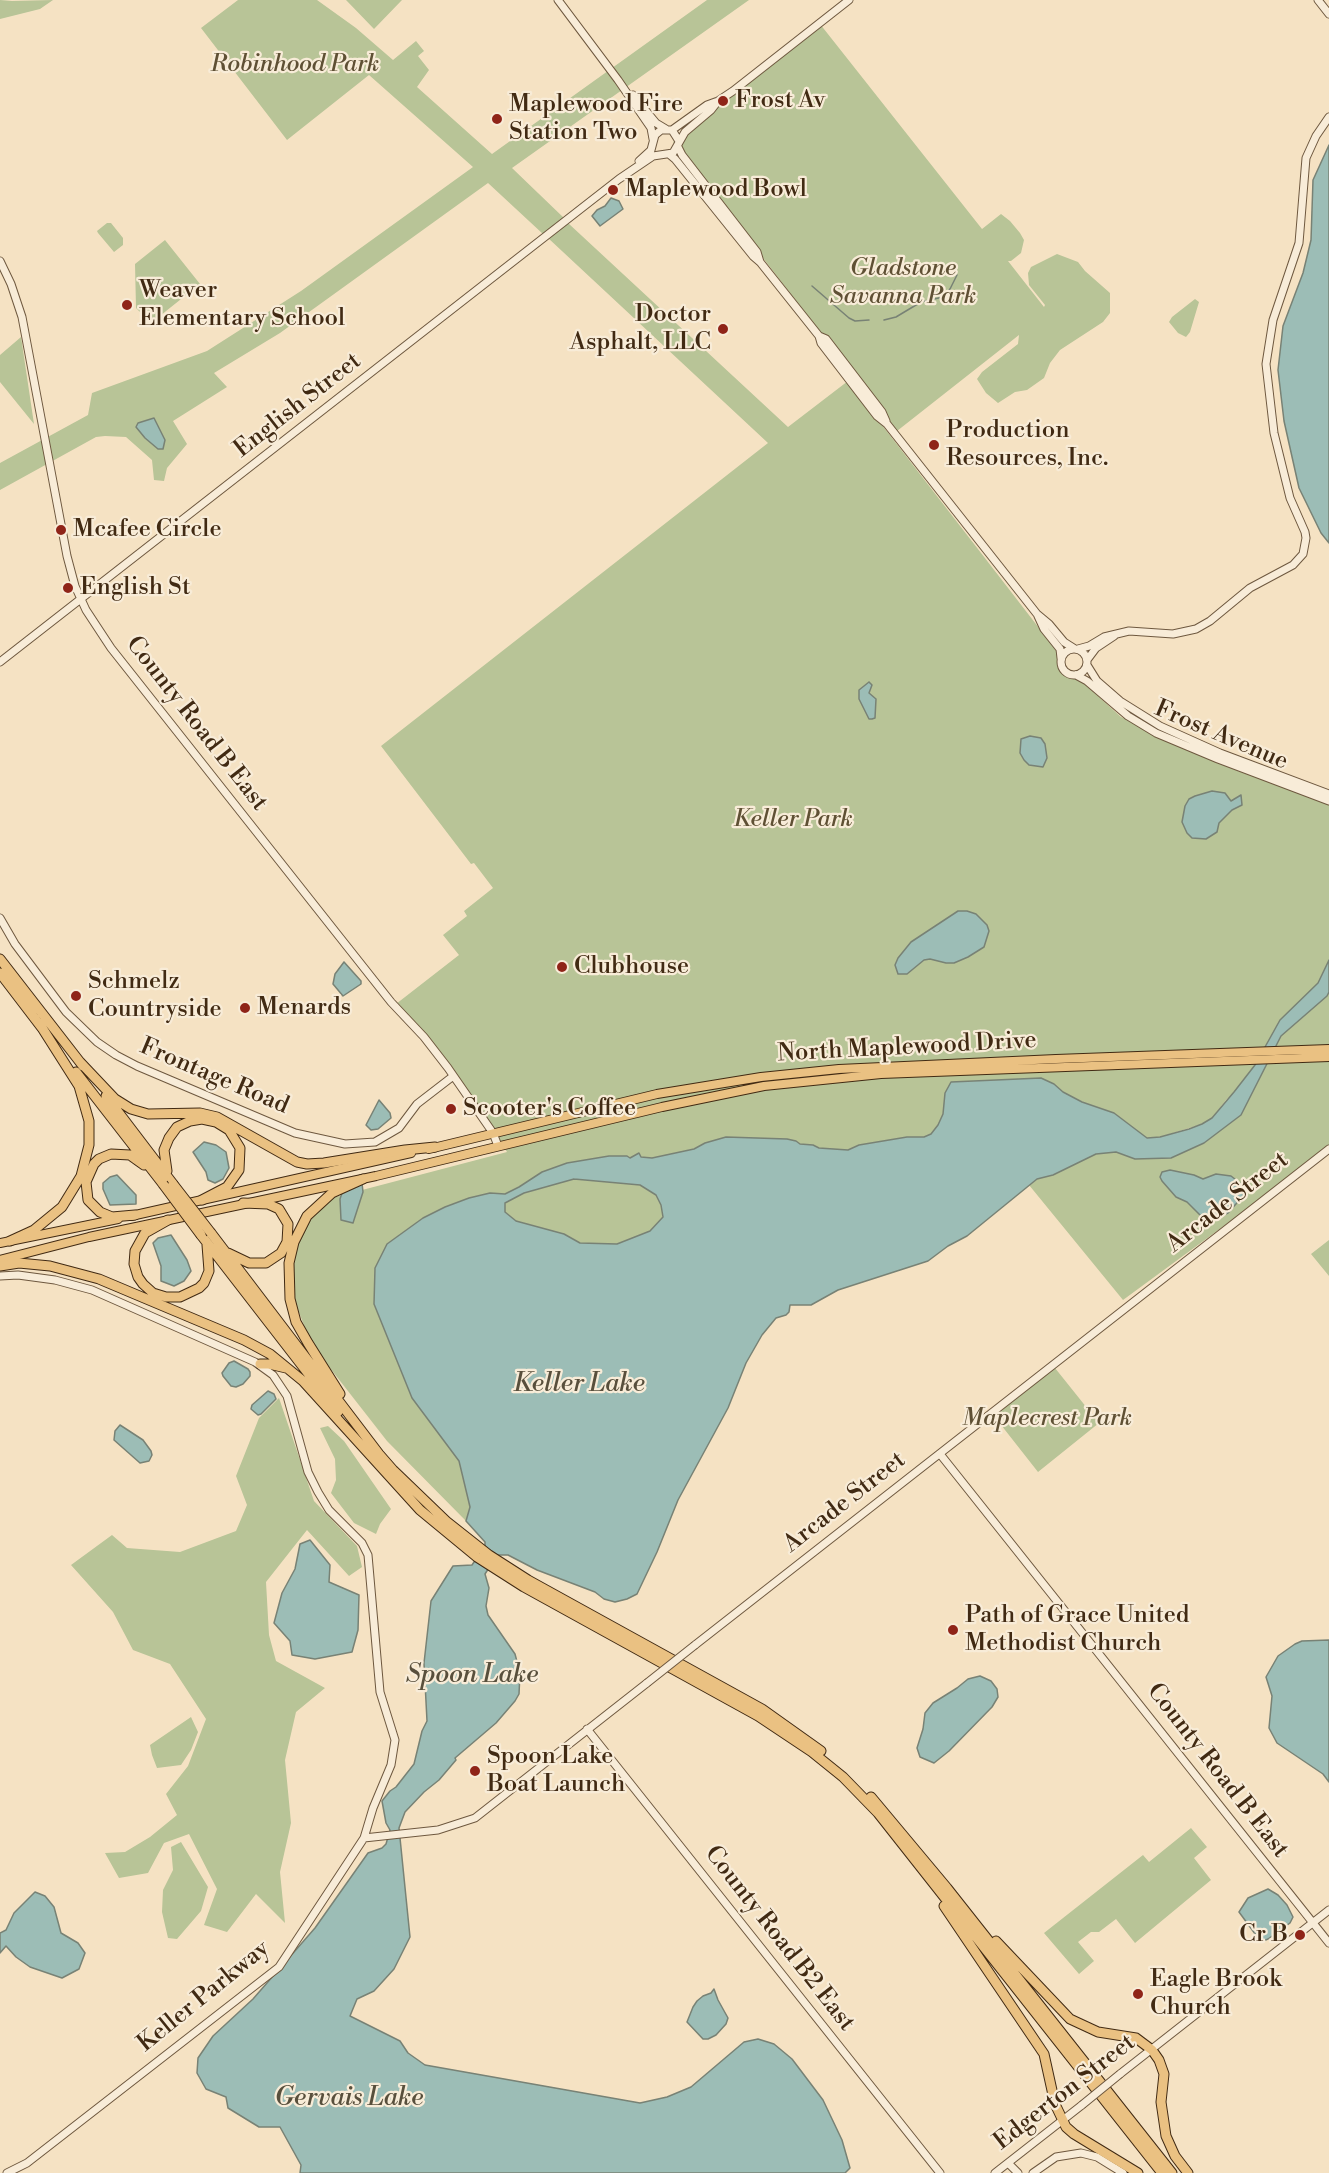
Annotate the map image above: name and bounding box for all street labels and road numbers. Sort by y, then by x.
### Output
street label: English Street [229,347,367,465]
street label: County Road B East [119,631,273,817]
street label: Frost Avenue [1150,695,1292,777]
street label: North Maplewood Drive [777,1027,1037,1069]
street label: Frontage Road [135,1033,293,1121]
street label: Arcade Street [1161,1146,1295,1260]
street label: Arcade Street [778,1446,912,1560]
street label: County Road B East [1140,1678,1294,1864]
street label: County Road B2 East [698,1841,860,2037]
street label: Keller Parkway [132,1935,276,2059]
street label: Edgerton Street [989,2029,1141,2157]

